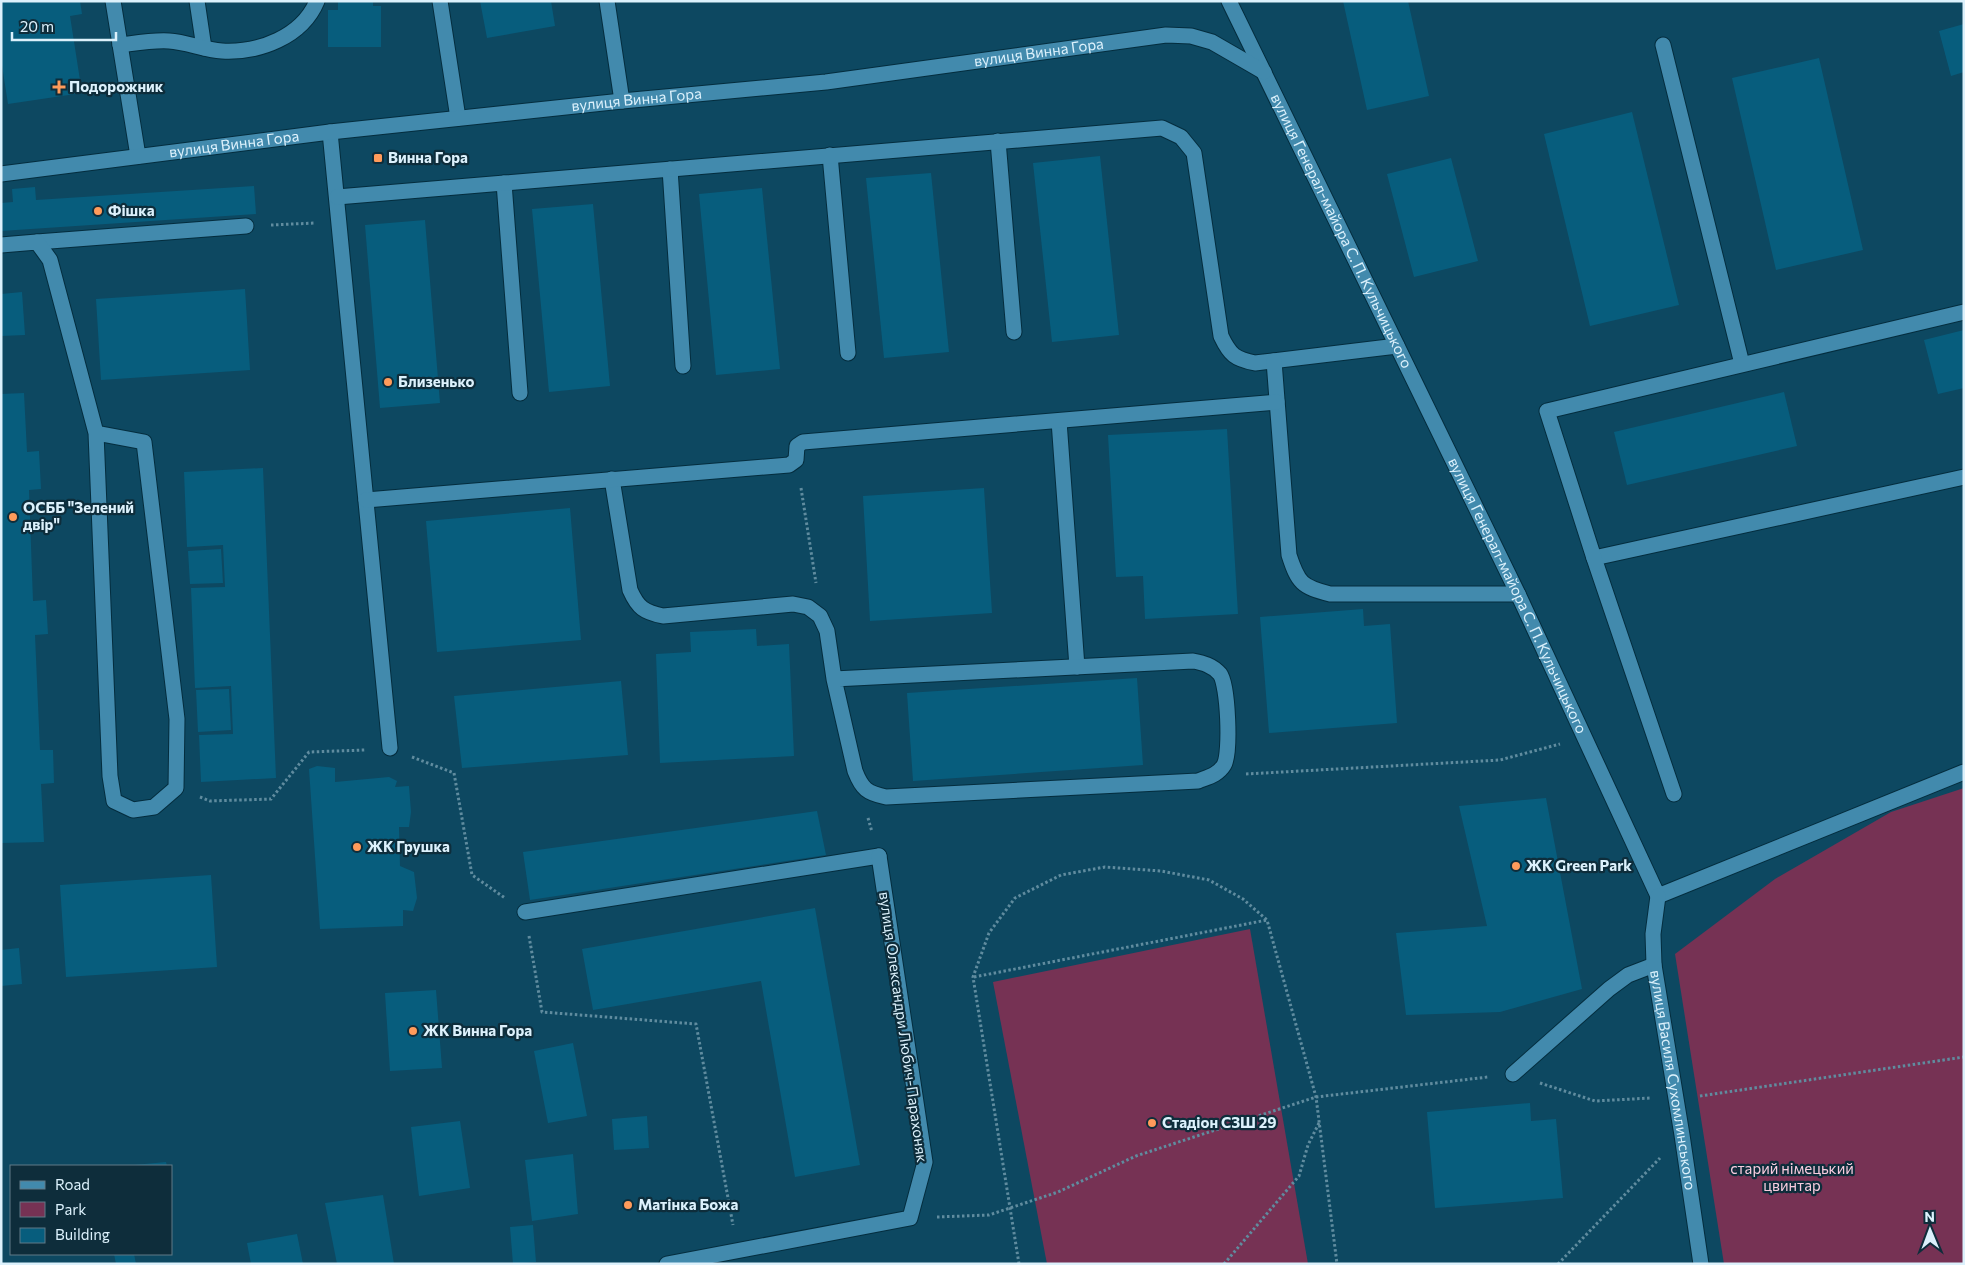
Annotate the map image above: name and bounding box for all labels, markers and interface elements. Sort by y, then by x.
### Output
scale bar [12,10,116,42]
text: 20 m [20,17,54,35]
street label: вулиця Винна Гора [973,34,1105,69]
place label: Подорожник [69,77,164,95]
marker: Подорожник [53,81,65,93]
street label: вулиця Винна Гора [570,84,703,114]
street label: вулиця Генерал-майора С. П. Кульчицького [1268,90,1417,371]
street label: вулиця Винна Гора [168,126,300,160]
place label: Винна Гора [388,148,468,166]
marker: Винна Гора [372,152,384,164]
place label: Фішка [108,201,155,219]
marker: Фішка [92,205,104,217]
place label: Близенько [398,372,475,390]
marker: Близенько [382,376,394,388]
street label: вулиця Генерал-майора С. П. Кульчицького [1445,454,1591,736]
place label: ОСББ "Зелений двір" [23,498,134,533]
marker: ОСББ "Зелений двір" [7,511,19,523]
place label: ЖК Грушка [367,837,450,855]
marker: ЖК Грушка [351,841,363,853]
place label: ЖК Green Park [1526,856,1632,874]
marker: ЖК Green Park [1510,860,1522,872]
street label: вулиця Олександри Любич-Парахоняк [876,890,932,1163]
street label: вулиця Василя Сухомлинського [1647,968,1700,1191]
place label: ЖК Винна Гора [423,1021,532,1039]
marker: ЖК Винна Гора [407,1025,419,1037]
place label: Стадіон СЗШ 29 [1162,1113,1277,1131]
marker: Стадіон СЗШ 29 [1146,1117,1158,1129]
park label: старий німецький цвинтар [1730,1159,1854,1194]
legend [10,1165,172,1255]
text: Road [55,1175,90,1193]
place label: Матінка Божа [638,1195,738,1213]
marker: Матінка Божа [622,1199,634,1211]
text: Park [55,1200,86,1218]
north arrow [1905,1205,1955,1255]
text: N [1924,1208,1935,1225]
text: Building [55,1225,110,1243]

